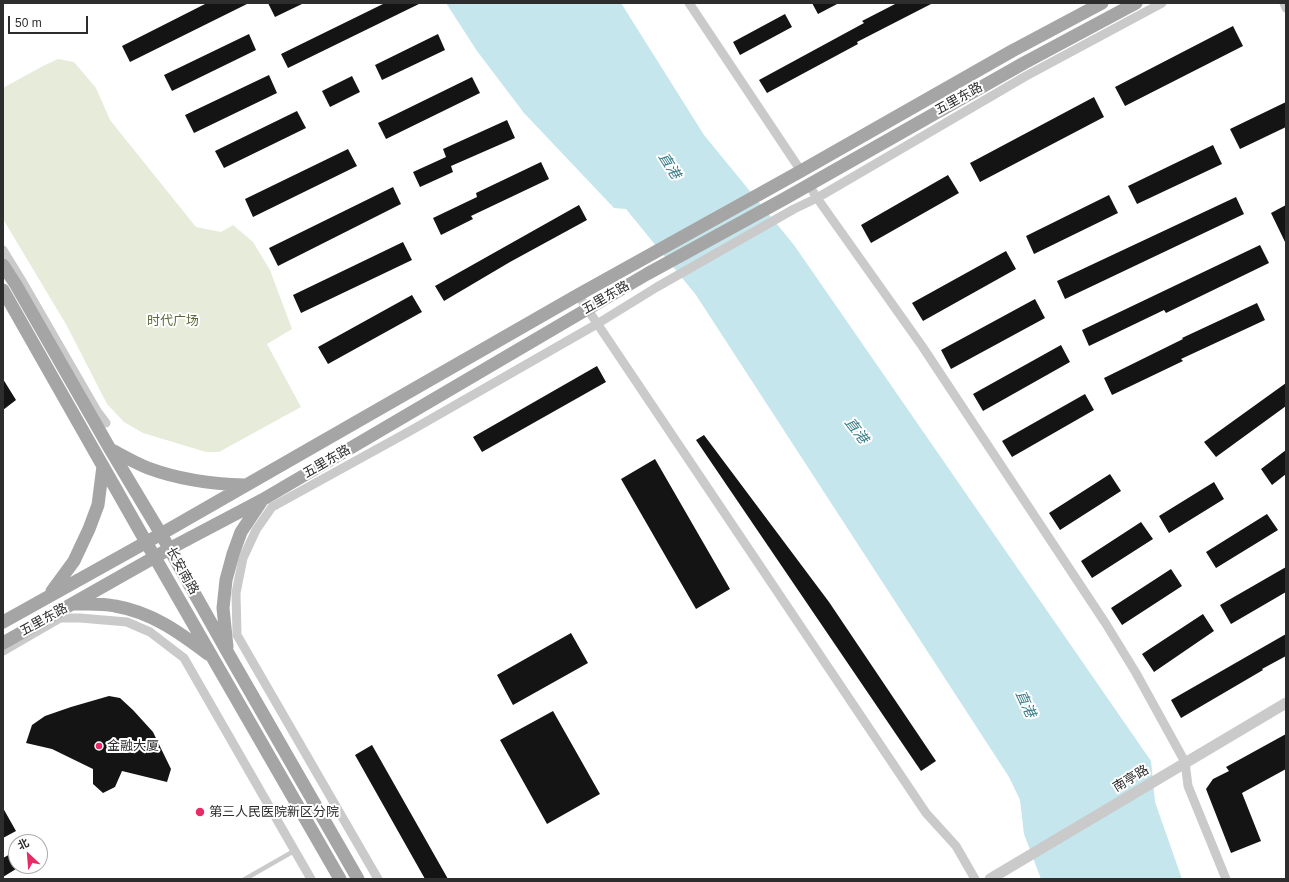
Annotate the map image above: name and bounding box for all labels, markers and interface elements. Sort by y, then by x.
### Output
scale bar [10,8,90,34]
text: 50 m [15,16,42,30]
street label: 五里东路 [932,80,986,118]
water label: 直港 [654,150,684,182]
street label: 五里东路 [580,278,632,318]
park label: 时代广场 [147,313,199,329]
water label: 直港 [841,415,871,447]
street label: 五里东路 [301,442,353,482]
street label: 长安南路 [163,544,201,598]
street label: 五里东路 [17,601,71,639]
water label: 直港 [1011,688,1039,720]
place label: 金融大厦 [107,738,159,754]
marker: 金融大厦 [94,741,104,751]
street label: 南亭路 [1110,762,1152,796]
place label: 第三人民医院新区分院 [209,804,339,820]
marker: 第三人民医院新区分院 [194,806,206,818]
north arrow [8,834,48,874]
text: 北 [16,836,31,852]

